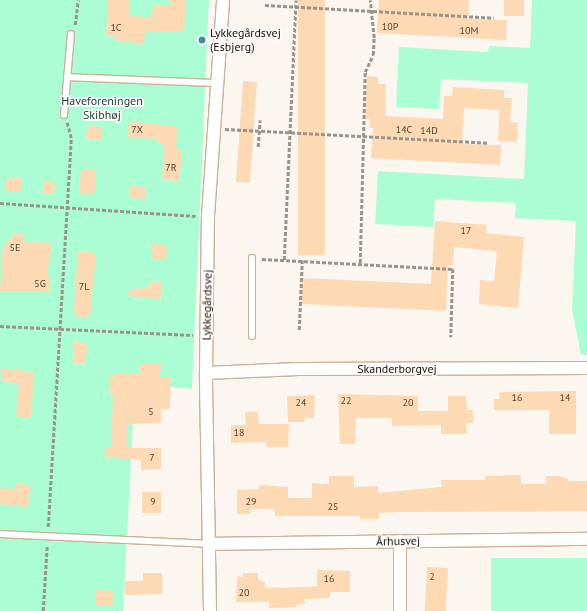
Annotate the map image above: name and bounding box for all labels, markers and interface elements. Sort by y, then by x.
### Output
house number: 10P [382,21,398,33]
house number: 1C [110,22,122,34]
house number: 10M [460,25,478,37]
place label: Lykkegårdsvej (Esbjerg) [210,26,281,54]
marker: Lykkegårdsvej (Esbjerg) [197,35,207,45]
park label: Haveforeningen Skibhøj [61,94,143,122]
house number: 7X [131,124,143,136]
house number: 14C [396,124,412,136]
house number: 14D [420,125,438,137]
house number: 7R [165,162,177,174]
house number: 17 [461,225,471,237]
house number: 5E [10,242,20,254]
street label: Lykkegårdsvej [199,269,215,341]
house number: 5G [34,278,46,290]
house number: 7L [79,281,89,293]
street label: Skanderborgvej [357,362,437,376]
house number: 16 [512,392,522,404]
house number: 14 [560,392,570,404]
house number: 22 [341,395,351,407]
house number: 24 [296,397,306,409]
house number: 20 [403,397,413,409]
house number: 5 [148,406,154,418]
house number: 18 [234,427,244,439]
house number: 7 [149,452,155,464]
house number: 9 [150,496,156,508]
house number: 29 [246,496,256,508]
house number: 25 [328,501,338,513]
street label: Århusvej [376,533,420,549]
house number: 2 [429,571,435,583]
house number: 16 [324,573,334,585]
house number: 20 [239,587,249,599]

